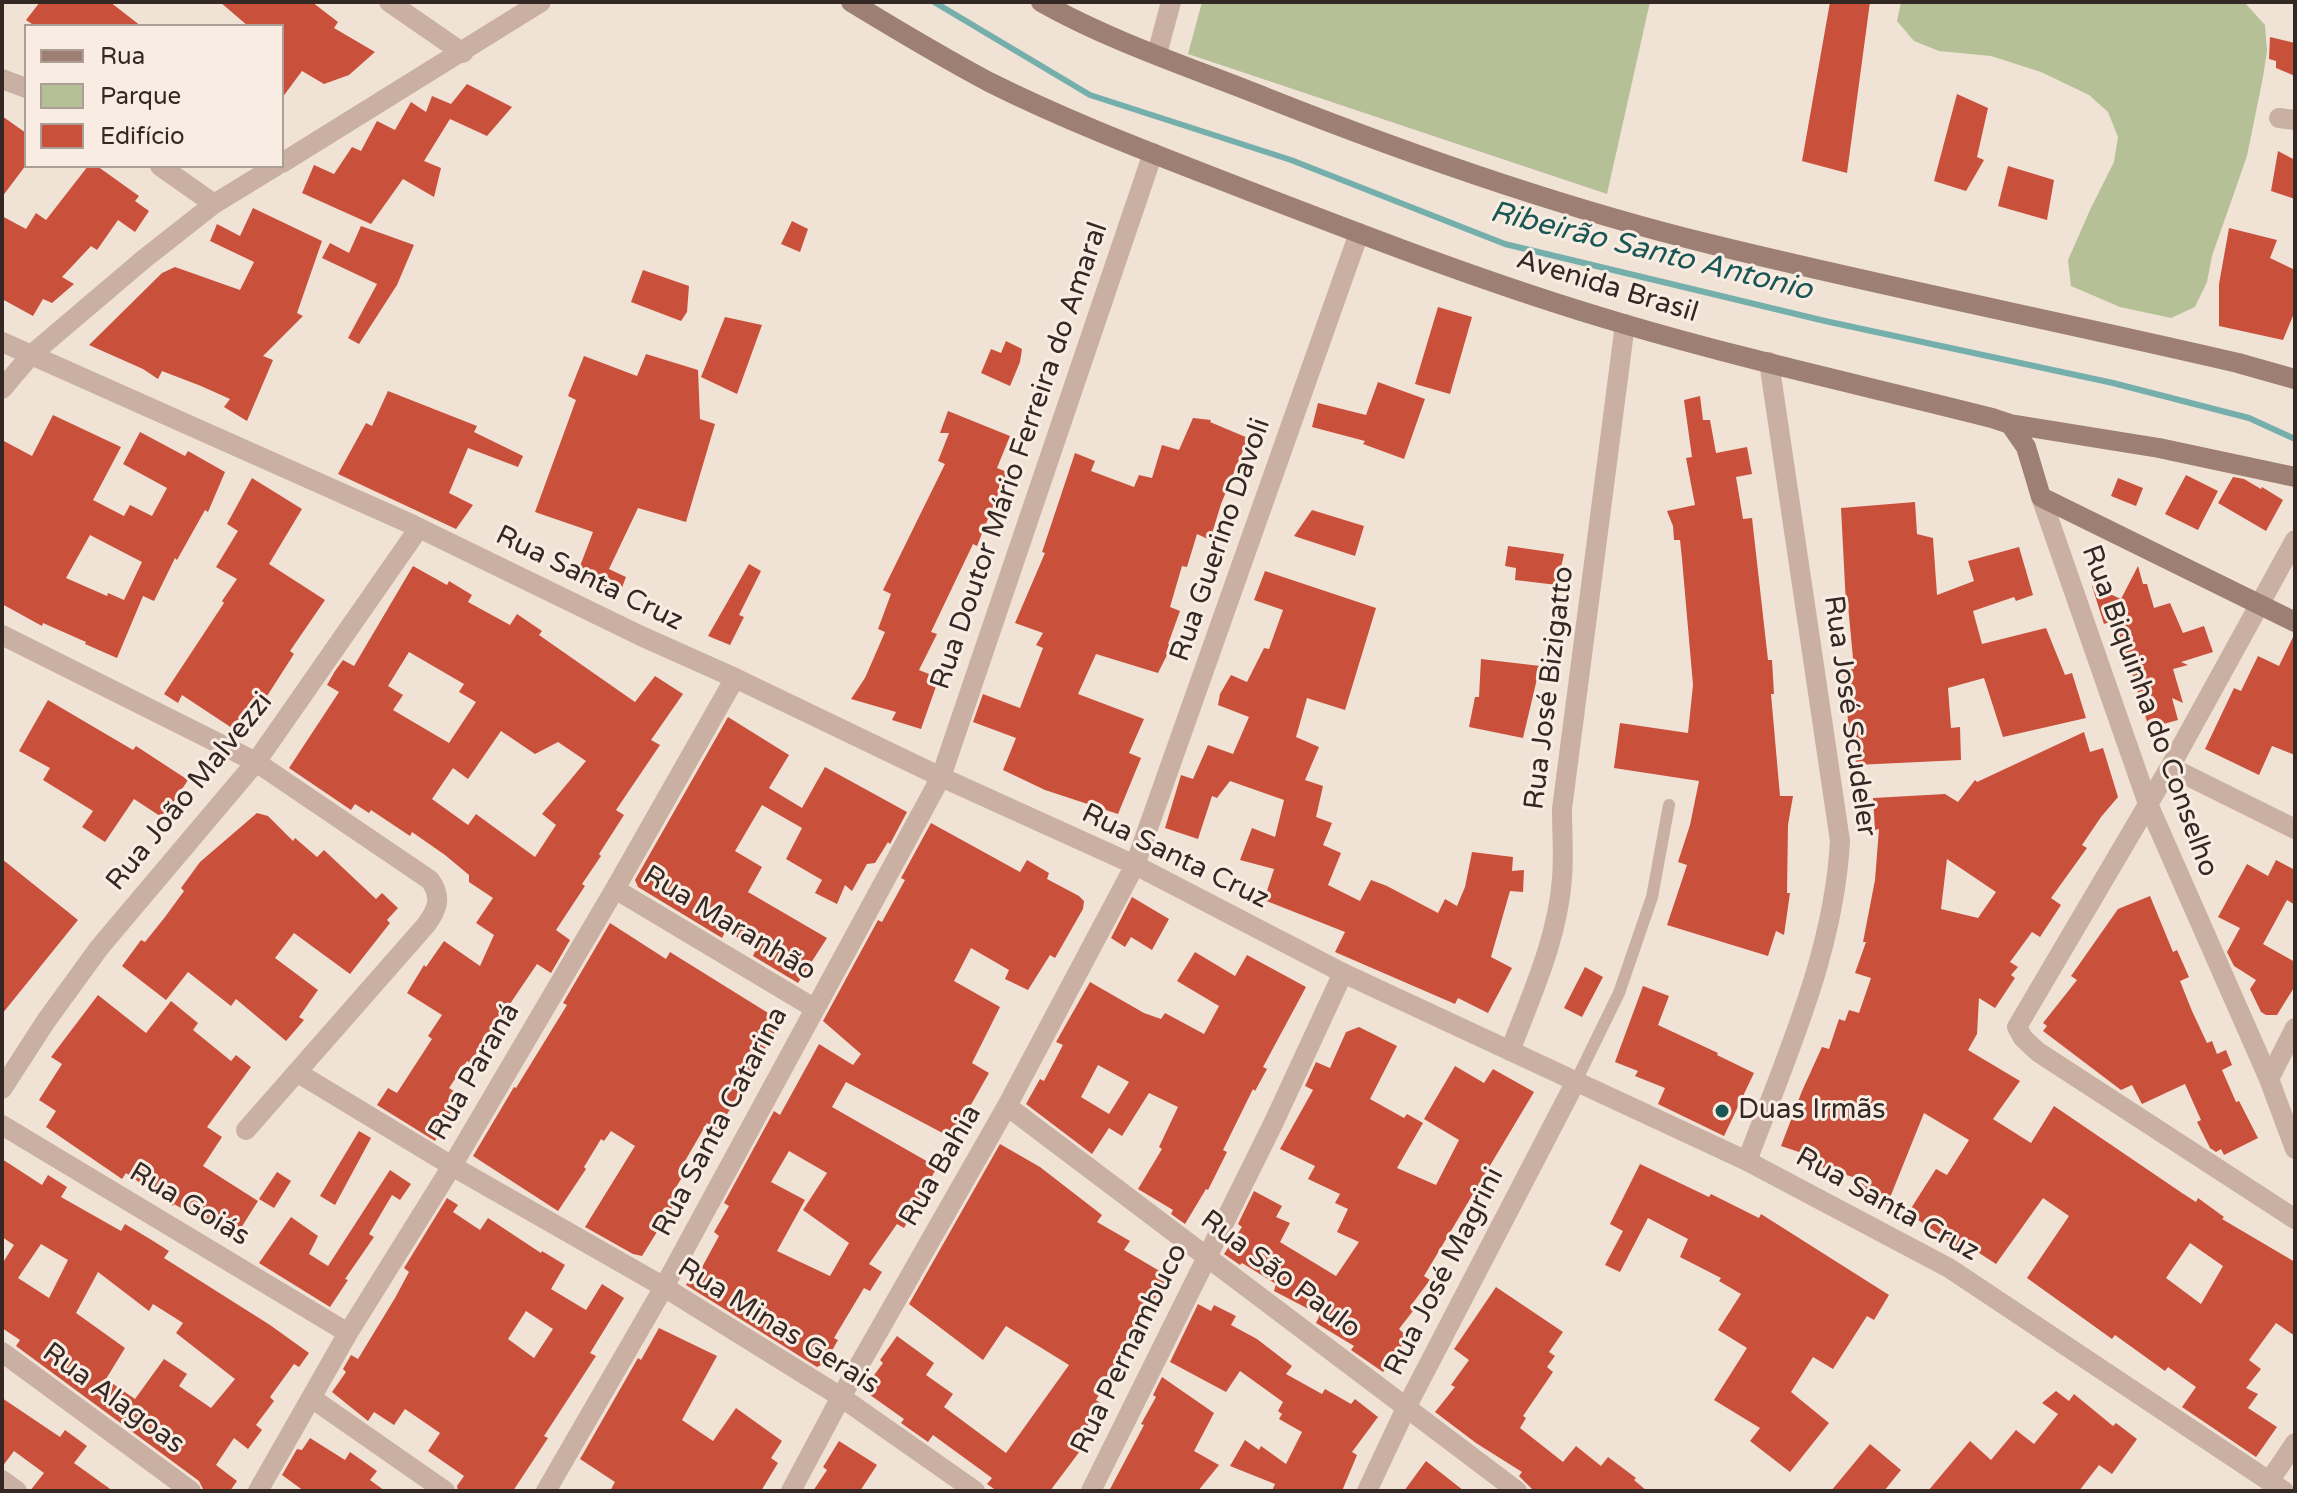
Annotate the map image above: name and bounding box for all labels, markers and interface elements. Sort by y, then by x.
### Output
legend [24,24,284,168]
text: Rua [100,42,145,71]
text: Parque [100,82,181,111]
text: Edifício [100,122,185,151]
water label: Ribeirão Santo Antonio [1486,195,1816,309]
street label: Rua Doutor Mário Ferreira do Amaral [924,218,1116,694]
street label: Avenida Brasil [1512,243,1702,331]
street label: Rua Guerino Davoli [1164,414,1278,666]
street label: Rua Santa Cruz [490,519,688,639]
street label: Rua Biquinha do Conselho [2073,541,2225,881]
street label: Rua José Bizigatto [1518,564,1582,812]
street label: Rua José Scudeler [1815,593,1883,839]
street label: Rua João Malvezzi [100,686,280,898]
street label: Rua Santa Cruz [1076,797,1274,917]
street label: Rua Maranhão [636,859,822,989]
street label: Rua Paraná [422,997,528,1147]
street label: Rua Santa Catarina [646,1001,796,1243]
place label: Duas Irmãs [1738,1094,1886,1128]
street label: Rua Bahia [893,1099,989,1233]
marker: Duas Irmãs [1713,1102,1731,1120]
street label: Rua Santa Cruz [1789,1141,1985,1269]
street label: Rua Goiás [123,1156,255,1254]
street label: Rua José Magrini [1378,1162,1512,1382]
street label: Rua São Paulo [1193,1204,1367,1346]
street label: Rua Pernambuco [1064,1238,1196,1460]
street label: Rua Minas Gerais [671,1252,885,1402]
street label: Rua Alagoas [35,1336,191,1462]

